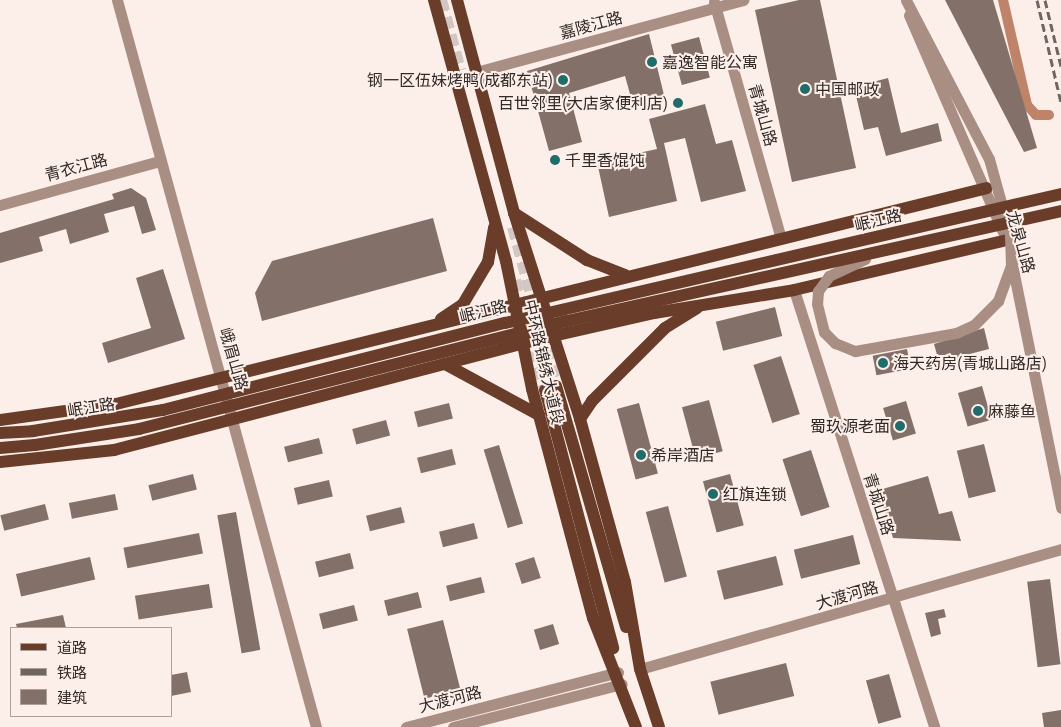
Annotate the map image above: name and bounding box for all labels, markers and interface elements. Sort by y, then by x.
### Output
street label: 嘉陵江路 [558,7,624,43]
place label: 嘉逸智能公寓 [662,52,758,72]
marker: 嘉逸智能公寓 [646,56,658,68]
place label: 钢一区伍妹烤鸭(成都东站) [367,70,553,90]
marker: 钢一区伍妹烤鸭(成都东站) [557,74,569,86]
place label: 中国邮政 [815,79,879,99]
street label: 青城山路 [745,82,781,148]
marker: 中国邮政 [799,83,811,95]
place label: 百世邻里(大店家便利店) [498,93,668,113]
marker: 百世邻里(大店家便利店) [672,97,684,109]
street label: 青衣江路 [43,149,109,185]
place label: 千里香馄饨 [565,150,645,170]
marker: 千里香馄饨 [549,154,561,166]
street label: 岷江路 [852,205,904,235]
street label: 龙泉山路 [1003,209,1039,275]
street label: 岷江路 [457,296,509,326]
street label: 中环路锦绣大道段 [520,297,568,427]
street label: 峨眉山路 [216,326,252,392]
place label: 海天药房(青城山路店) [893,353,1047,373]
marker: 海天药房(青城山路店) [877,357,889,369]
street label: 岷江路 [66,394,116,420]
place label: 麻藤鱼 [988,401,1036,421]
marker: 麻藤鱼 [972,405,984,417]
place label: 蜀玖源老面 [810,416,890,436]
marker: 蜀玖源老面 [894,420,906,432]
place label: 希岸酒店 [651,445,715,465]
marker: 希岸酒店 [635,449,647,461]
street label: 青城山路 [860,471,898,537]
place label: 红旗连锁 [723,484,787,504]
marker: 红旗连锁 [707,488,719,500]
street label: 大渡河路 [814,577,880,613]
legend [10,627,172,717]
text: 道路 [57,639,87,656]
text: 铁路 [57,664,87,681]
street label: 大渡河路 [417,682,483,716]
text: 建筑 [57,689,87,706]

